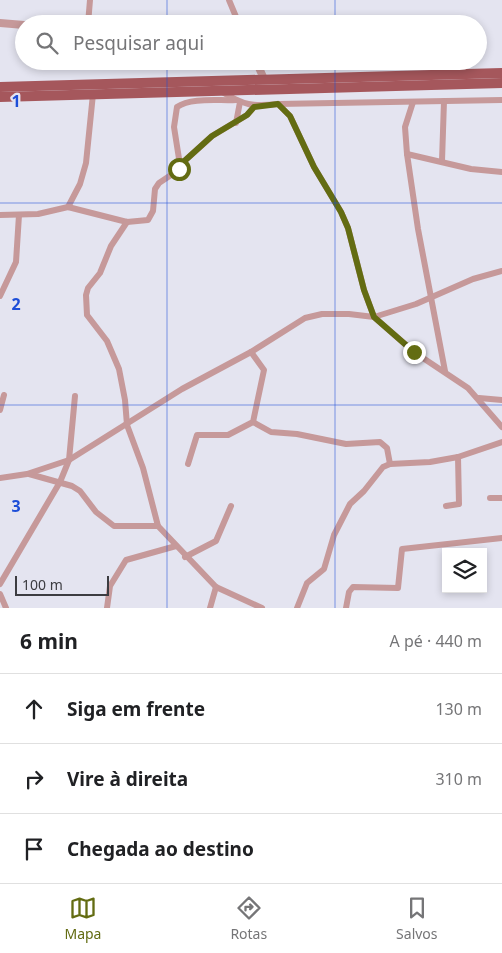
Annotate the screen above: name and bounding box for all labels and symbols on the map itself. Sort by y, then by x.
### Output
text: 1 [11,90,21,112]
route start [168,158,191,181]
text: 2 [11,293,21,315]
route end [403,341,426,364]
text: 3 [11,495,21,517]
scale bar [15,573,109,596]

